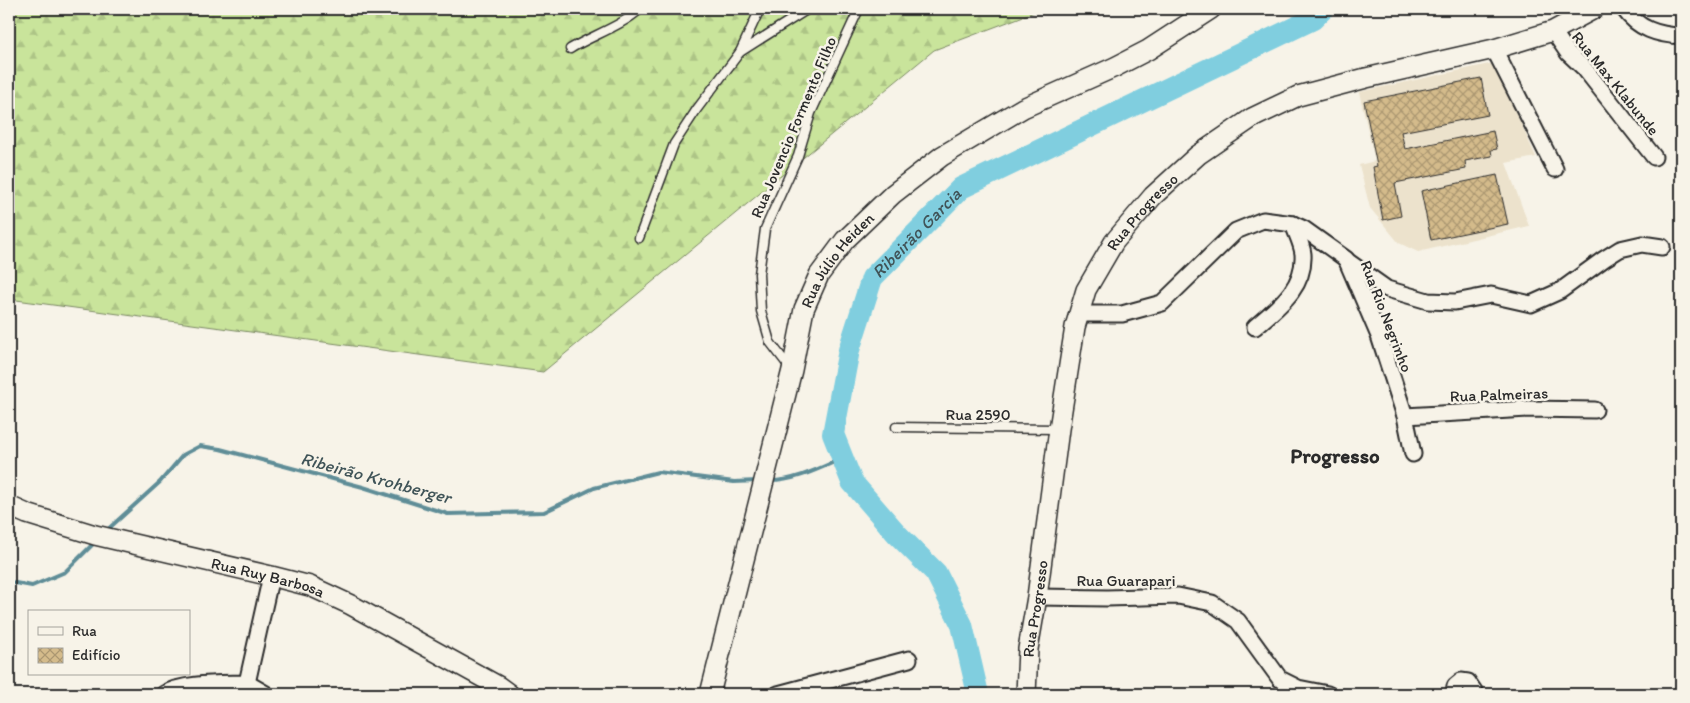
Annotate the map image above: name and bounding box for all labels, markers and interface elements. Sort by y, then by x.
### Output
street label: Rua Max Klabunde [1568,28,1664,139]
street label: Rua Jovencio Formento Filho [747,34,840,221]
street label: Rua Progresso [1102,169,1182,254]
water label: Ribeirão Garcia [867,183,966,283]
street label: Rua Júlio Heiden [797,208,878,311]
street label: Rua Rio Negrinho [1356,258,1417,375]
street label: Rua Palmeiras [1450,383,1548,406]
street label: Rua 2590 [945,405,1011,424]
district label: Progresso [1290,443,1380,469]
water label: Ribeirão Krohberger [298,447,456,509]
street label: Rua Ruy Barbosa [209,553,329,602]
street label: Rua Progresso [1019,559,1052,658]
street label: Rua Guarapari [1076,571,1176,590]
legend [28,610,190,676]
text: Rua [72,622,97,640]
text: Edifício [72,646,120,664]

